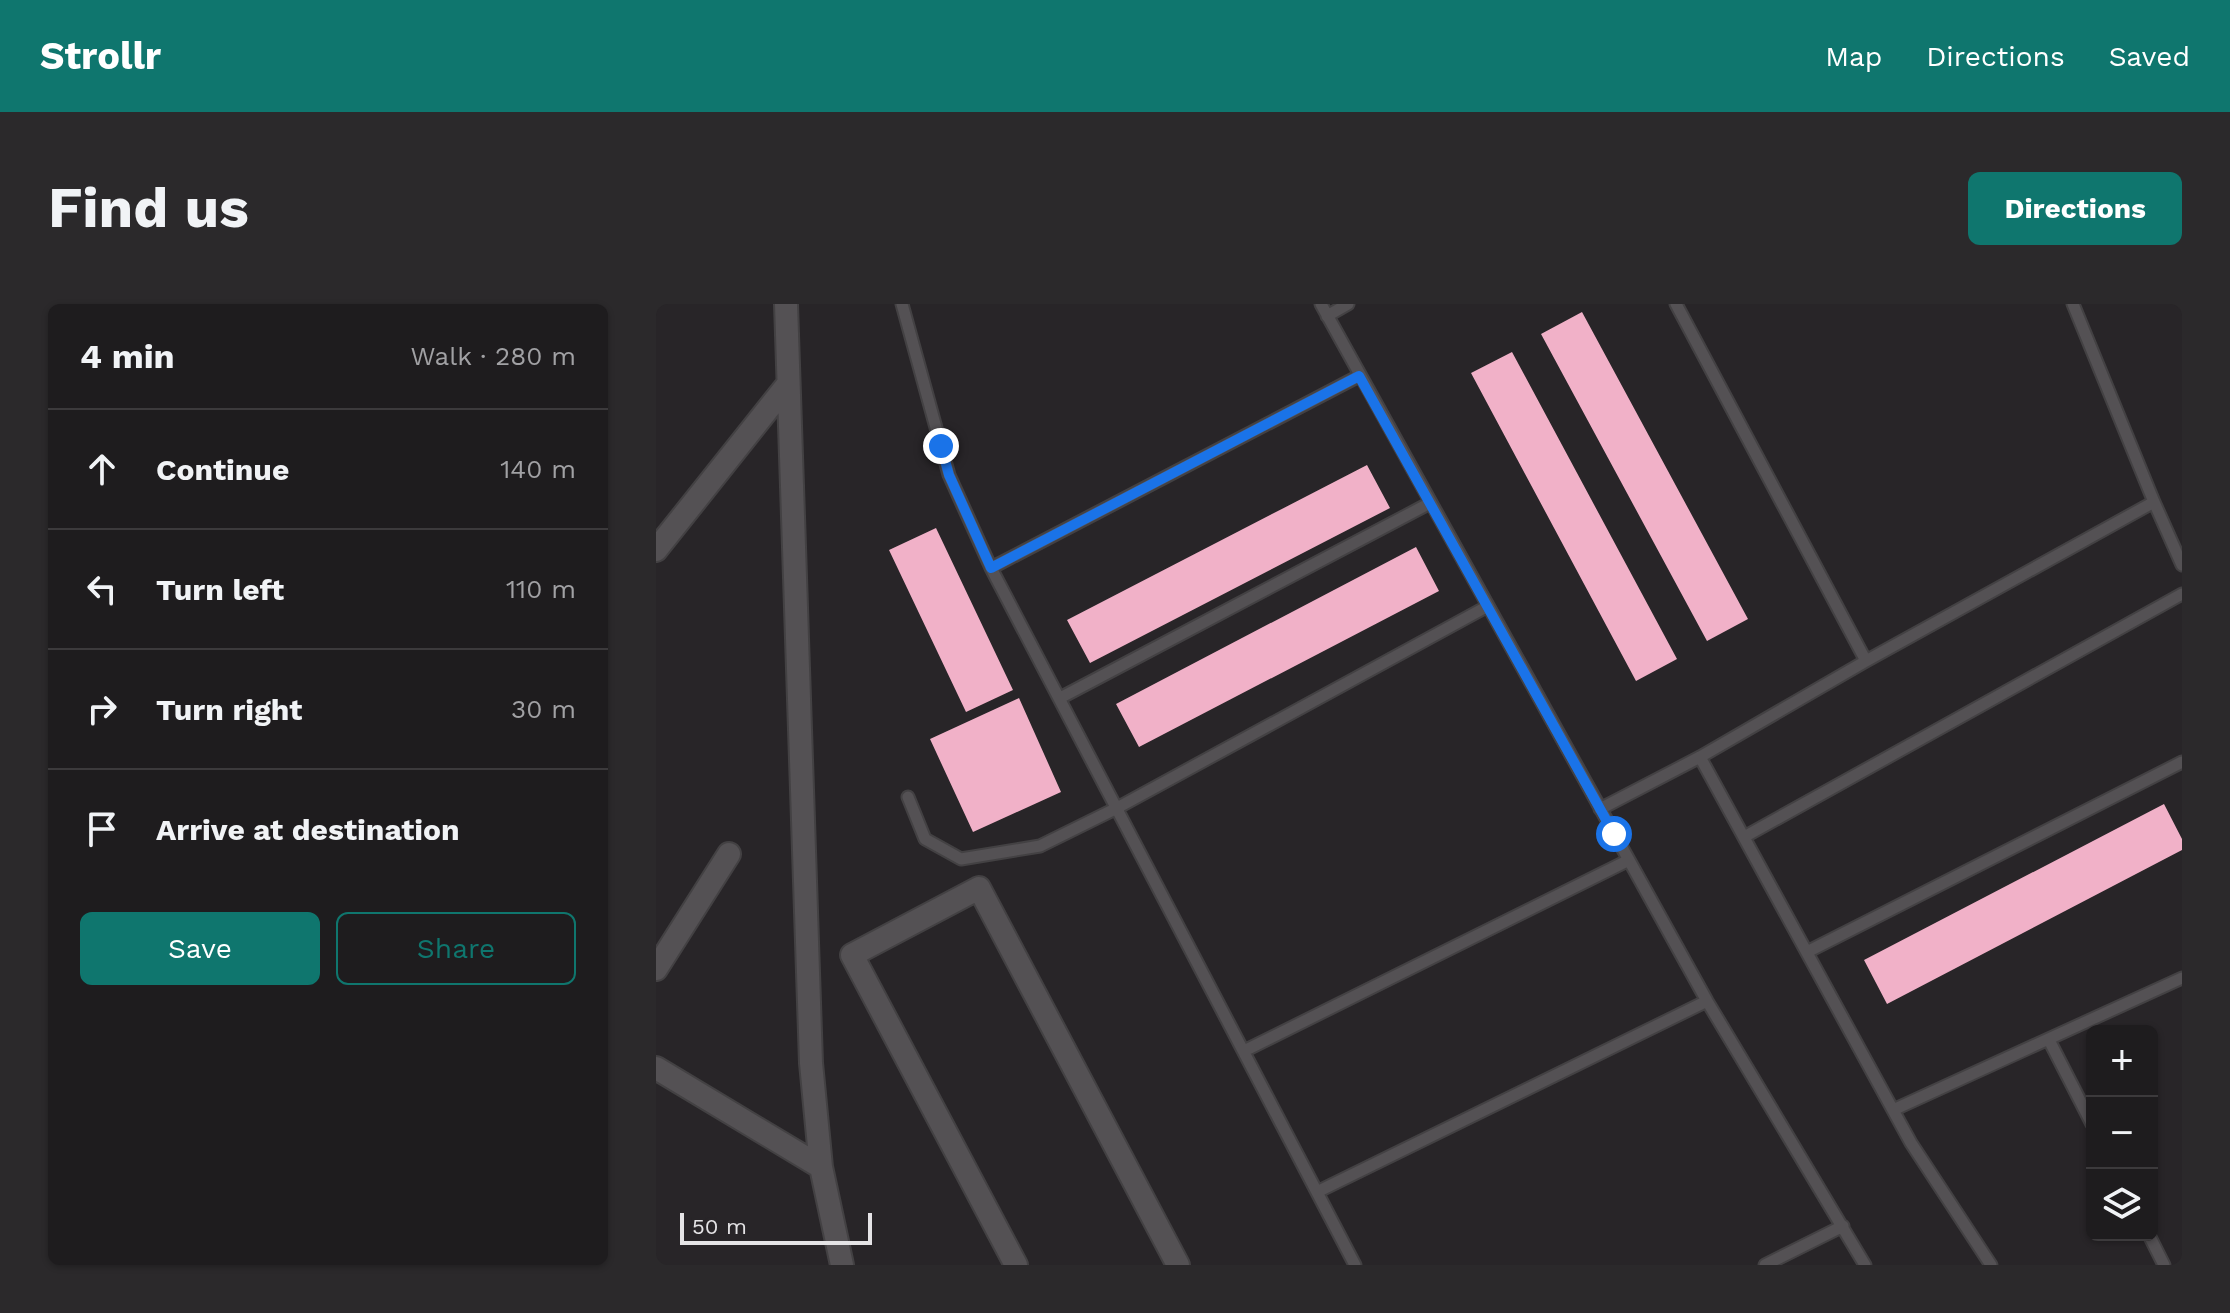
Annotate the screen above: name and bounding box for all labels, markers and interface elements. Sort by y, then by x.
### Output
text: Strollr [40,34,161,78]
text: Map [1825,40,1882,73]
text: Directions [1926,40,2065,73]
text: Saved [2109,40,2190,73]
button: Directions [1968,172,2182,245]
text: Find us [48,175,249,241]
text: 4 min [80,336,175,376]
text: Walk · 280 m [411,341,576,371]
route end [923,428,959,464]
icon: ahead [80,447,124,491]
text: Continue [156,452,289,487]
text: 140 m [500,454,576,484]
icon: left [80,567,124,611]
text: Turn left [156,572,284,607]
text: 110 m [506,574,576,604]
icon: right [80,687,124,731]
text: Turn right [156,692,302,727]
text: 30 m [511,694,576,724]
icon: arrive [80,807,124,851]
text: Arrive at destination [156,812,460,847]
route start [1596,816,1632,852]
button: Save [80,912,320,985]
button: Share [336,912,576,985]
map controls [2086,1025,2158,1241]
button: + [2086,1025,2158,1097]
button: − [2086,1097,2158,1169]
button: layers [2086,1169,2158,1241]
scale bar [680,1209,872,1245]
text: 50 m [692,1214,747,1239]

